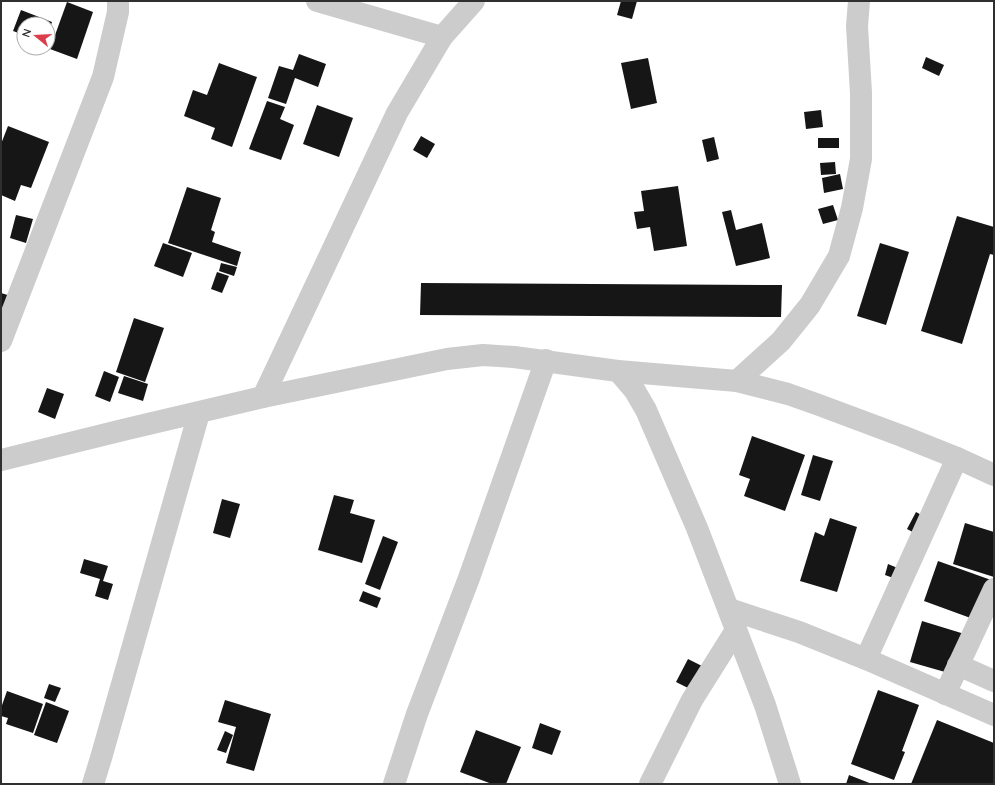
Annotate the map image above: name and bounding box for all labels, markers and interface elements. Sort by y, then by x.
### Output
north arrow [16,16,56,56]
text: N [19,27,34,39]

